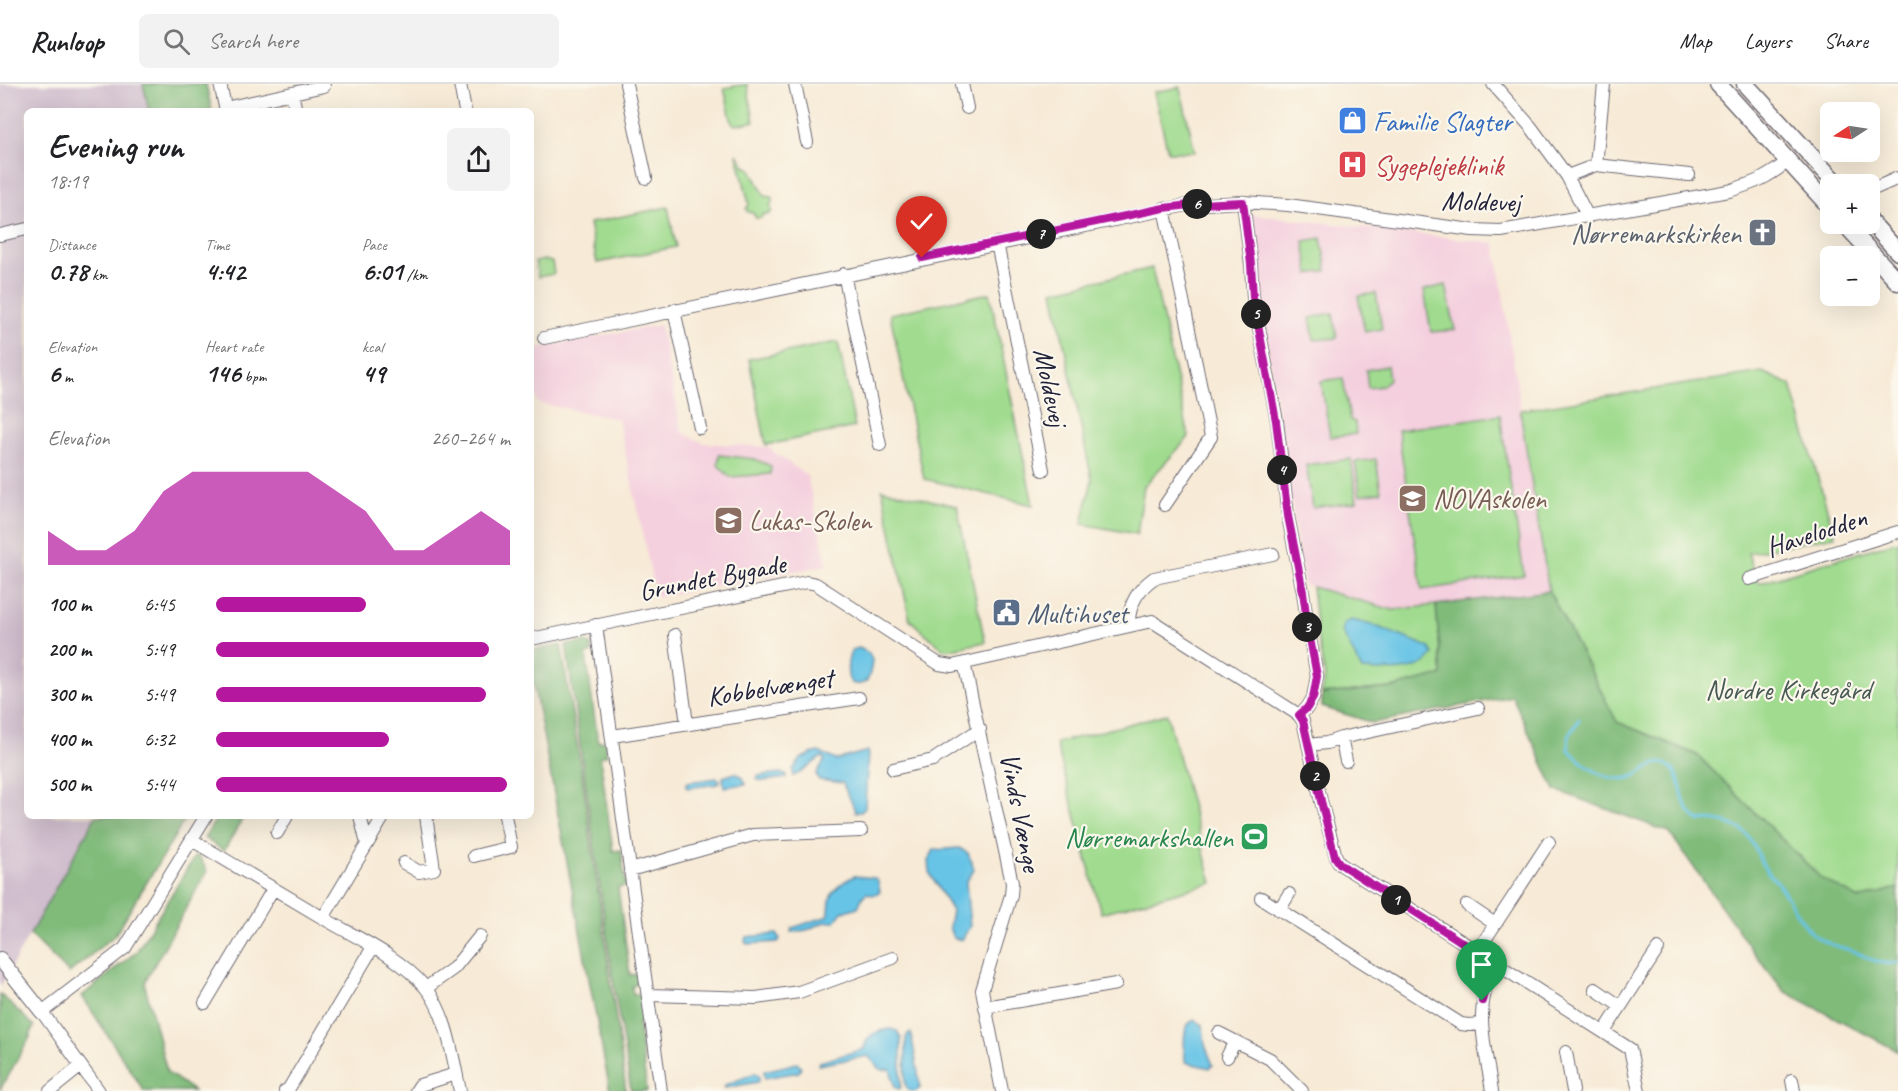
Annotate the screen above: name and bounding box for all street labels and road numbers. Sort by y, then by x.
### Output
street label: Moldevej [1441,183,1524,219]
street label: Moldevej [1026,345,1077,432]
street label: Havelodden [1761,499,1871,565]
street label: Grundet Bygade [636,545,790,608]
street label: Kobbelvænget [705,659,839,714]
street label: Vinds Vænge [992,750,1050,876]

